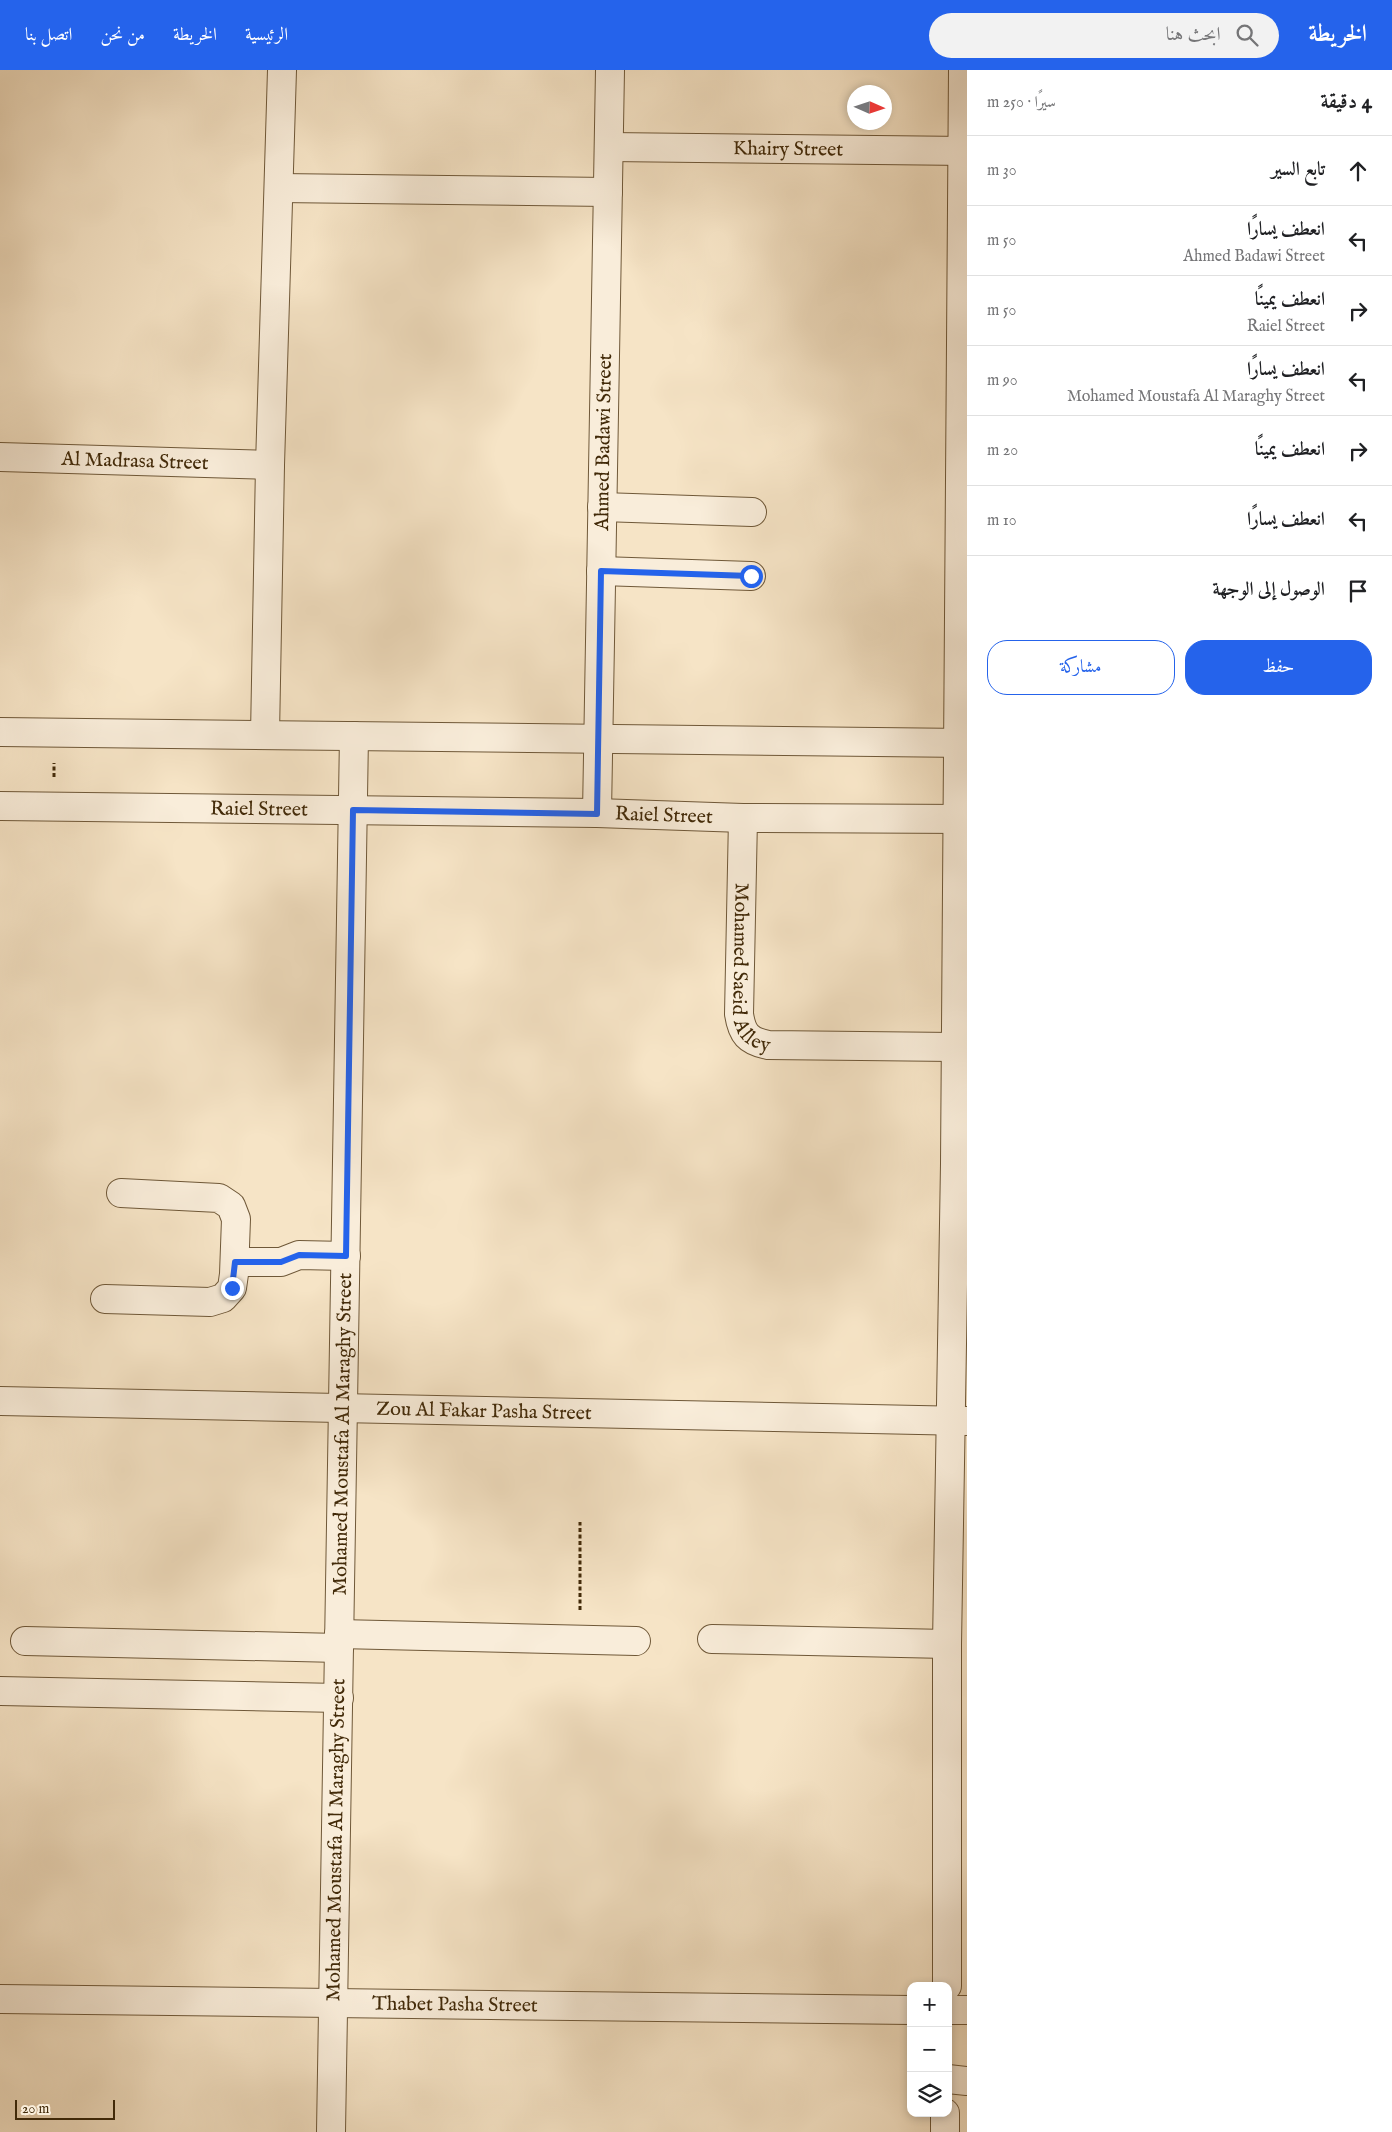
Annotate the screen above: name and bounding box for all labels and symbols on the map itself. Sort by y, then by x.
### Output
north arrow [847,85,892,130]
street label: Khairy Street [733,136,843,162]
street label: Ahmed Badawi Street [589,353,618,532]
street label: Al Madrasa Street [60,446,209,476]
route start [740,565,763,588]
street label: Raiel Street [210,796,308,822]
street label: Raiel Street [615,801,713,829]
street label: Mohamed Saeid Alley [726,883,773,1058]
street label: Mohamed Moustafa Al Maraghy Street [327,1272,358,1596]
route end [221,1277,244,1300]
street label: Zou Al Fakar Pasha Street [376,1396,592,1426]
street label: Mohamed Moustafa Al Maraghy Street [321,1678,351,2002]
street label: Thabet Pasha Street [372,1991,538,2018]
scale bar [15,2097,115,2120]

